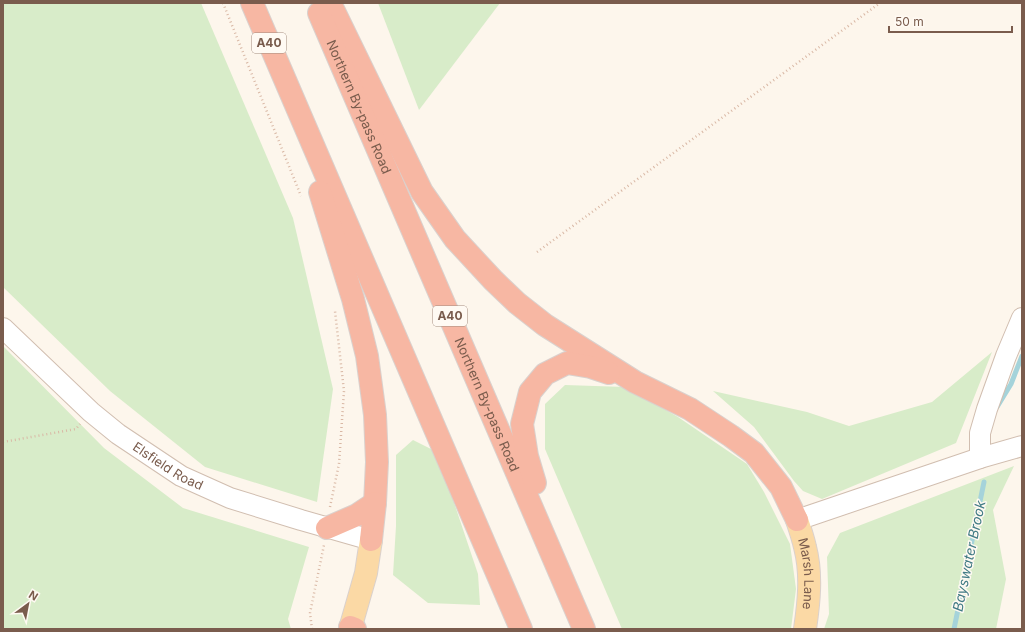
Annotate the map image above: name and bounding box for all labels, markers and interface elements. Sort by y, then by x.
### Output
scale bar [889,8,1012,34]
text: 50 m [895,14,924,29]
road number: A40 [252,33,286,53]
street label: Northern By-pass Road [323,37,395,176]
road number: A40 [433,306,467,326]
street label: Northern By-pass Road [452,335,523,474]
street label: Elsfield Road [130,438,206,493]
water label: Bayswater Brook [948,499,989,613]
street label: Marsh Lane [795,536,817,610]
north arrow [8,584,48,624]
text: N [26,587,41,604]

